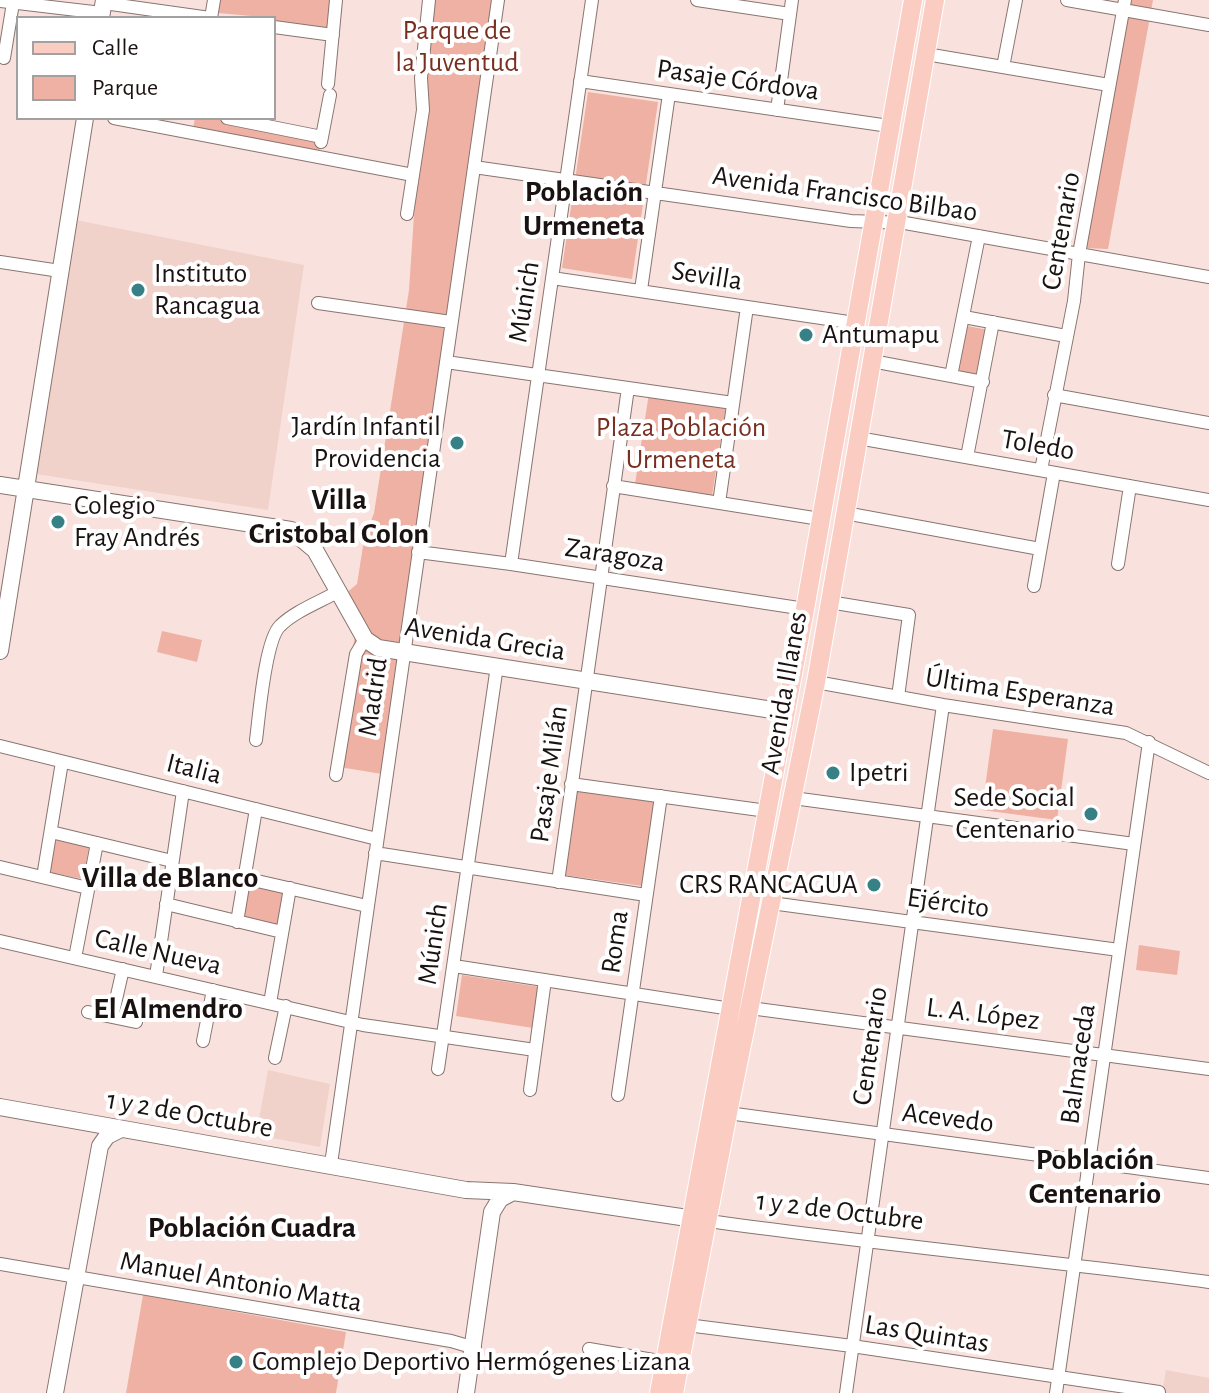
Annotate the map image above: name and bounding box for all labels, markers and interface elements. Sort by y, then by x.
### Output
park label: Parque de la Juventud [395,14,519,80]
legend [16,16,276,120]
text: Calle [92,36,139,60]
street label: Pasaje Córdova [655,52,821,108]
text: Parque [92,76,158,100]
street label: Avenida Francisco Bilbao [710,159,980,229]
street label: Centenario [1034,169,1088,293]
district label: Población Urmeneta [523,174,645,244]
street label: Sevilla [669,254,745,298]
place label: Instituto Rancagua [154,257,260,323]
street label: Múnich [501,259,547,345]
marker: Instituto Rancagua [129,281,147,299]
place label: Antumapu [822,318,939,352]
marker: Antumapu [797,326,815,344]
place label: Jardín Infantil Providencia [292,410,441,476]
park label: Plaza Población Urmeneta [596,411,766,477]
street label: Toledo [999,422,1077,468]
marker: Jardín Infantil Providencia [448,434,466,452]
district label: Villa Cristobal Colon [249,482,429,552]
place label: Colegio Fray Andrés [74,489,200,555]
marker: Colegio Fray Andrés [49,513,67,531]
street label: Zaragoza [563,531,667,579]
street label: Avenida Illanes [753,609,815,777]
street label: Avenida Grecia [402,610,568,668]
street label: Madrid [351,655,395,739]
street label: Última Esperanza [923,660,1117,724]
street label: Pasaje Milán [523,703,575,845]
street label: Italia [163,746,225,792]
place label: Ipetri [849,756,908,790]
marker: Ipetri [824,764,842,782]
place label: Sede Social Centenario [954,781,1075,847]
marker: Sede Social Centenario [1082,805,1100,823]
district label: Villa de Blanco [82,860,258,896]
place label: CRS RANCAGUA [679,868,858,902]
marker: CRS RANCAGUA [865,876,883,894]
street label: Ejército [905,881,991,925]
street label: Múnich [411,901,455,987]
street label: Roma [594,908,636,976]
street label: Calle Nueva [91,921,225,983]
street label: Centenario [845,985,895,1107]
street label: L. A. López [925,990,1041,1038]
district label: El Almendro [93,991,243,1027]
street label: Balmaceda [1053,1002,1103,1126]
street label: 1 y 2 de Octubre [104,1083,276,1145]
street label: Acevedo [900,1096,996,1140]
district label: Población Centenario [1029,1142,1161,1212]
street label: 1 y 2 de Octubre [755,1184,925,1238]
district label: Población Cuadra [148,1210,356,1246]
street label: Manuel Antonio Matta [117,1244,365,1320]
street label: Las Quintas [863,1308,991,1360]
place label: Complejo Deportivo Hermógenes Lizana [252,1345,691,1379]
marker: Complejo Deportivo Hermógenes Lizana [227,1353,245,1371]

